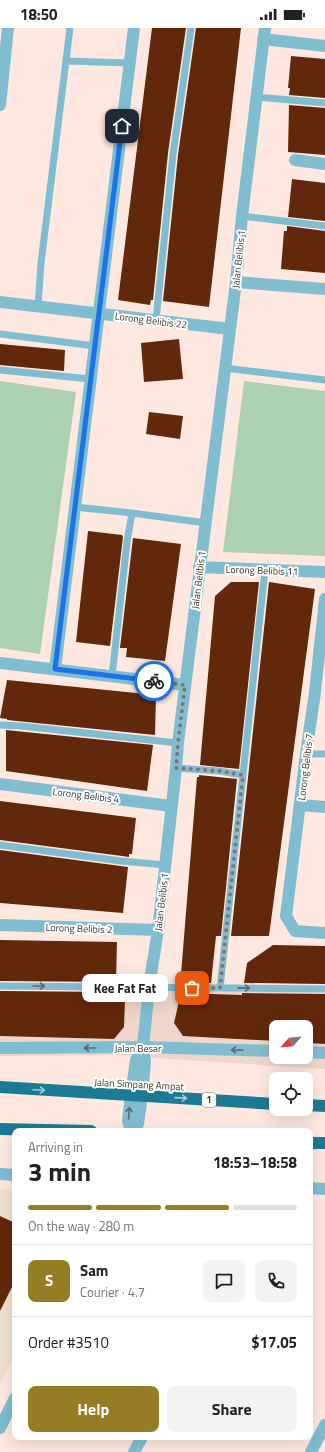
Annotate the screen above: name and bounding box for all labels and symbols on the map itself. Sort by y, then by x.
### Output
pin [105,109,139,143]
street label: Jalan Belibis 1 [228,229,249,289]
street label: Lorong Belibis 22 [114,309,188,332]
street label: Jalan Belibis 1 [187,550,209,610]
street label: Lorong Belibis 11 [225,562,299,579]
courier [134,661,174,701]
street label: Lorong Belibis 7 [294,733,317,801]
street label: Lorong Belibis 4 [52,784,120,807]
street label: Jalan Belibis 1 [150,872,172,932]
street label: Lorong Belibis 2 [45,920,113,937]
pin [175,971,209,1005]
callout: Kee Fat Fat [82,974,168,1002]
one-way arrow [32,983,45,990]
one-way arrow [237,984,250,992]
north arrow [269,1020,313,1064]
street label: Jalan Besar [114,1041,162,1056]
one-way arrow [84,1044,97,1052]
one-way arrow [231,1046,244,1054]
street label: Jalan Simpang Ampat [94,1075,185,1094]
one-way arrow [32,1086,45,1093]
road number: 1 [202,1093,216,1107]
one-way arrow [174,1095,187,1102]
one-way arrow [125,1107,133,1120]

